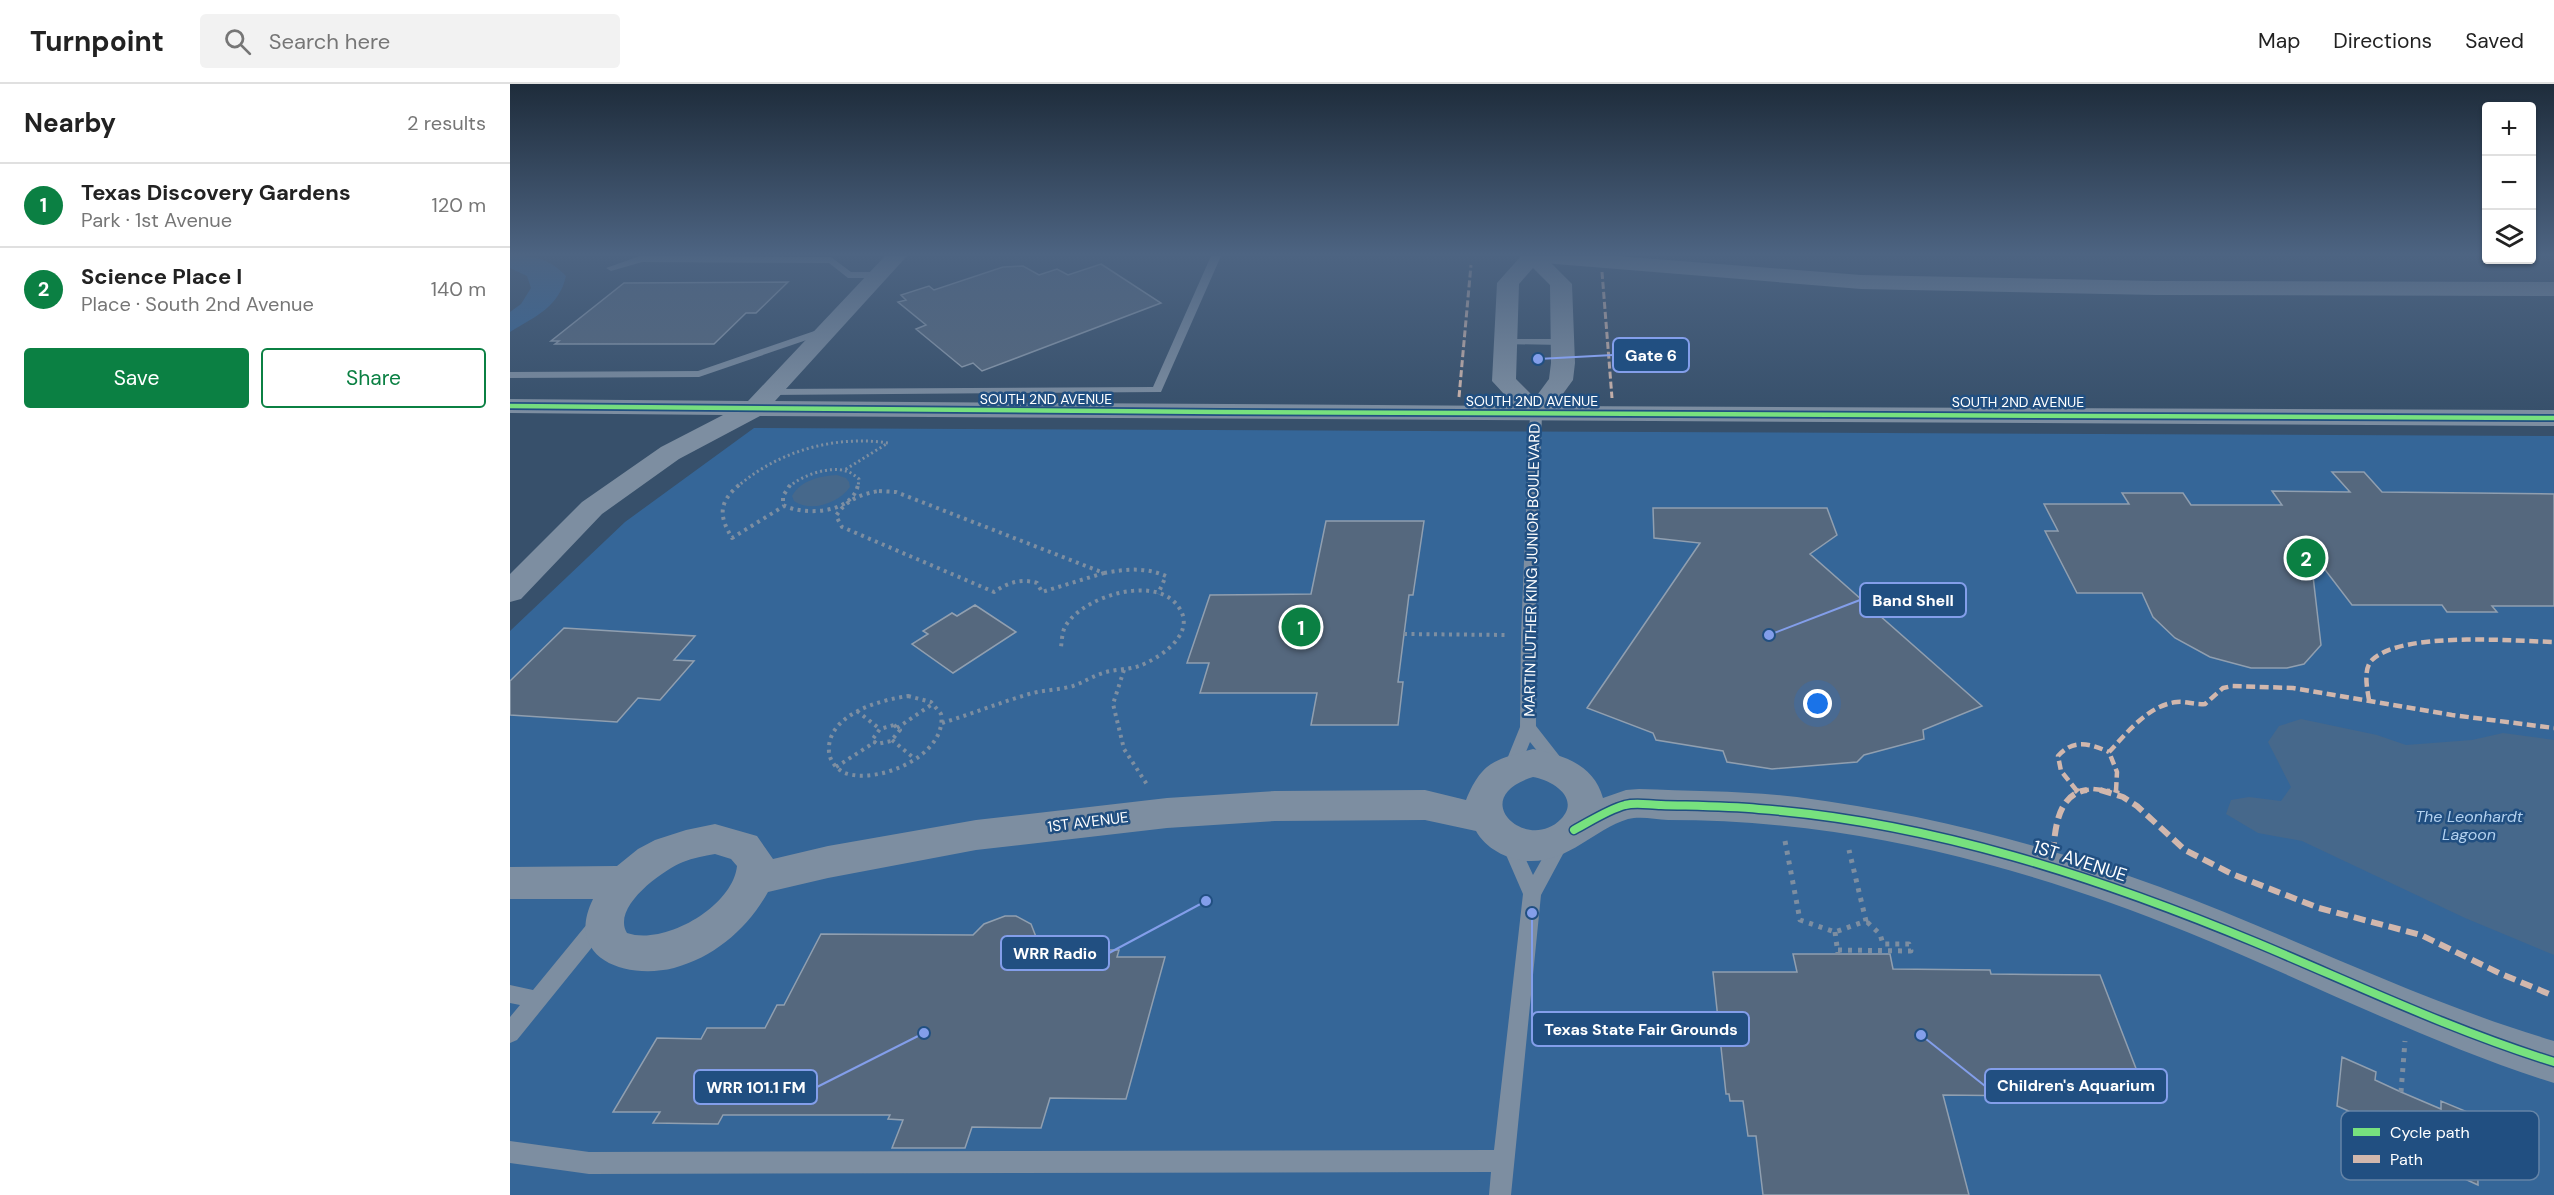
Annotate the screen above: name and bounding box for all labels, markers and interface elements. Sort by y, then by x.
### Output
search box [200,14,620,68]
text: Turnpoint [30,23,164,60]
icon: search [221,25,254,58]
text: Search here [269,27,390,56]
text: Map [2258,27,2300,55]
text: Directions [2333,27,2432,55]
text: Saved [2465,27,2524,55]
map controls [2482,102,2536,264]
button: + [2482,102,2536,156]
text: Nearby [24,106,116,140]
text: 2 results [407,110,486,136]
button: − [2482,156,2536,210]
text: Texas Discovery Gardens [81,178,351,207]
text: 1 [40,192,47,218]
text: 120 m [432,192,486,218]
text: Park · 1st Avenue [81,207,232,233]
button: layers [2482,210,2536,264]
text: Science Place I [81,262,242,291]
text: 2 [38,276,49,302]
text: 140 m [431,276,486,302]
text: Place · South 2nd Avenue [81,291,314,317]
callout: Gate 6 [1613,338,1689,372]
text: Gate 6 [1625,345,1677,366]
button: Save [24,348,249,408]
button: Share [261,348,486,408]
street label: SOUTH 2ND AVENUE [980,390,1112,408]
street label: SOUTH 2ND AVENUE [1466,392,1598,410]
street label: SOUTH 2ND AVENUE [1952,393,2084,411]
street label: MARTIN LUTHER KING JUNIOR BOULEVARD [1519,423,1545,717]
pin: 2 [2286,536,2326,580]
callout: Band Shell [1860,583,1966,617]
text: Band Shell [1872,590,1954,611]
pin: 1 [1282,604,1320,650]
your location [1803,689,1832,718]
water label: The Leonhardt Lagoon [2415,806,2524,845]
street label: 1ST AVENUE [1046,807,1130,837]
street label: 1ST AVENUE [2030,835,2130,887]
callout: WRR Radio [1001,936,1109,970]
text: WRR Radio [1013,943,1097,964]
callout: Texas State Fair Grounds [1532,1012,1749,1046]
text: Texas State Fair Grounds [1544,1019,1738,1040]
callout: Children's Aquarium [1985,1069,2167,1103]
callout: WRR 101.1 FM [694,1070,817,1104]
text: Children's Aquarium [1997,1075,2155,1096]
text: WRR 101.1 FM [706,1077,806,1098]
legend [2341,1111,2539,1180]
text: Cycle path [2390,1122,2470,1143]
text: Path [2390,1149,2423,1170]

